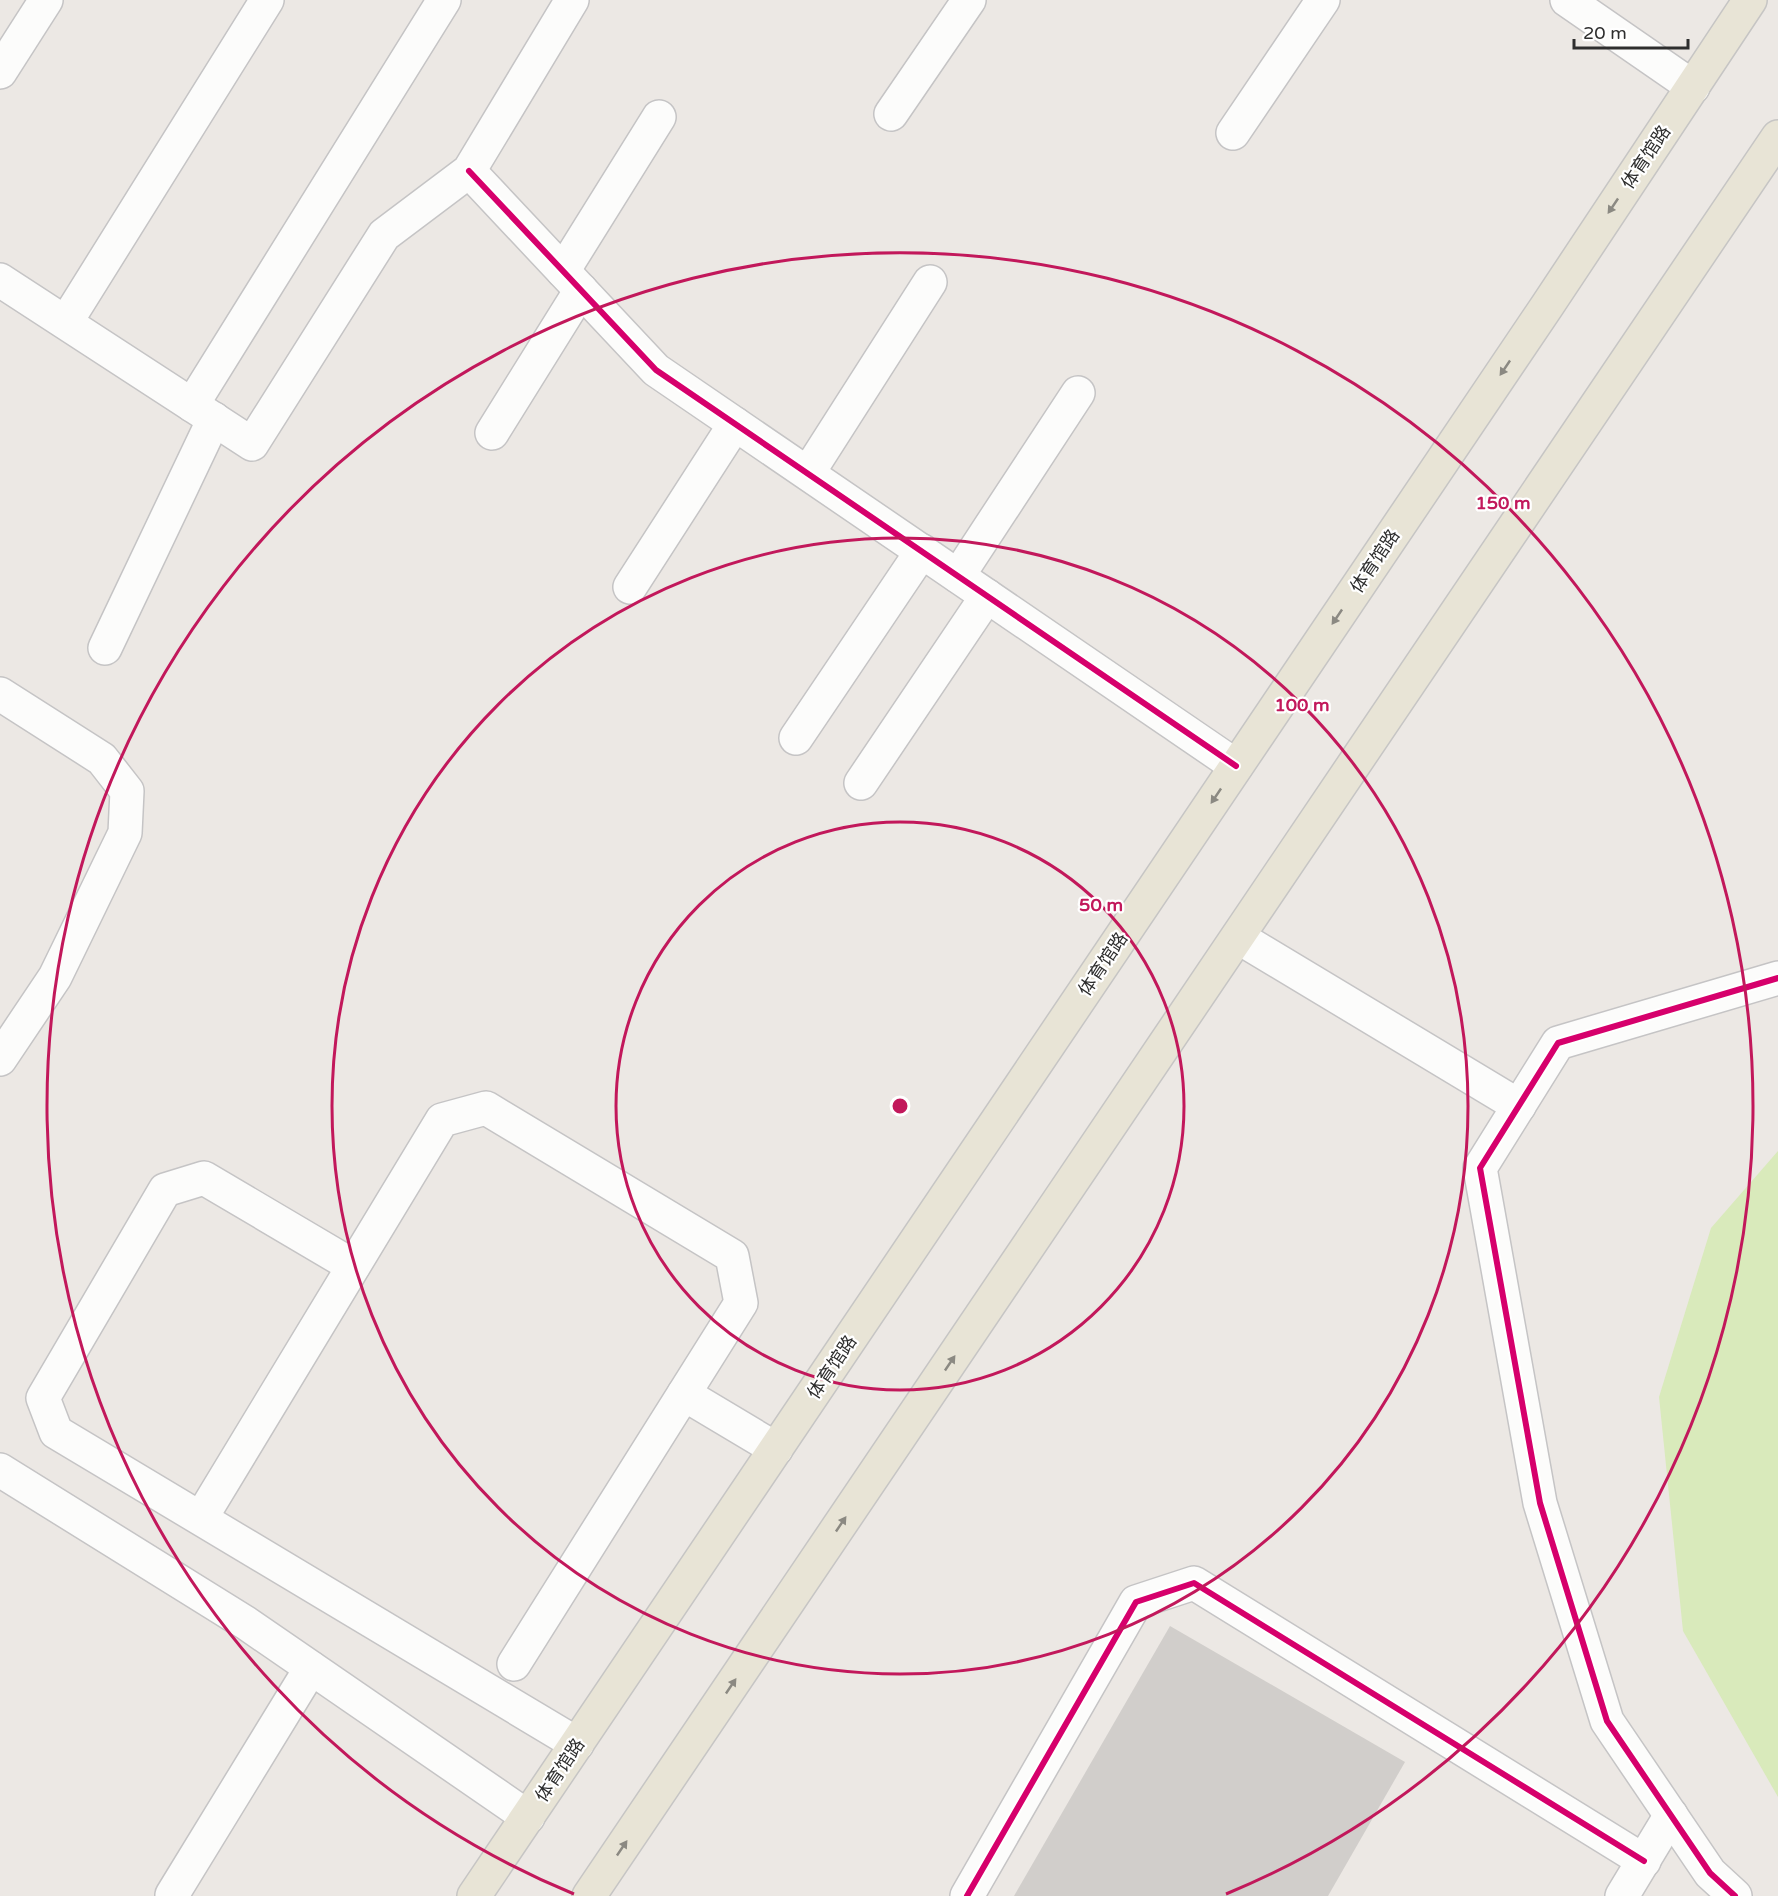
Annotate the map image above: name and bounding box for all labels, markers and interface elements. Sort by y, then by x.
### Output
scale bar [1574,12,1688,50]
text: 20 m [1583,22,1627,44]
street label: 体育馆路 [1617,121,1675,193]
one-way arrow [1608,198,1619,214]
one-way arrow [1499,360,1511,376]
text: 150 m [1475,492,1531,514]
street label: 体育馆路 [1346,525,1404,597]
one-way arrow [1332,609,1343,625]
text: 100 m [1274,694,1330,716]
one-way arrow [1211,788,1222,804]
text: 50 m [1079,894,1123,916]
street label: 体育馆路 [1074,928,1132,1000]
centre of rings [890,1096,910,1116]
street label: 体育馆路 [803,1331,861,1403]
one-way arrow [944,1355,956,1371]
one-way arrow [835,1516,846,1533]
one-way arrow [725,1678,736,1694]
street label: 体育馆路 [531,1734,589,1806]
one-way arrow [616,1840,628,1856]

